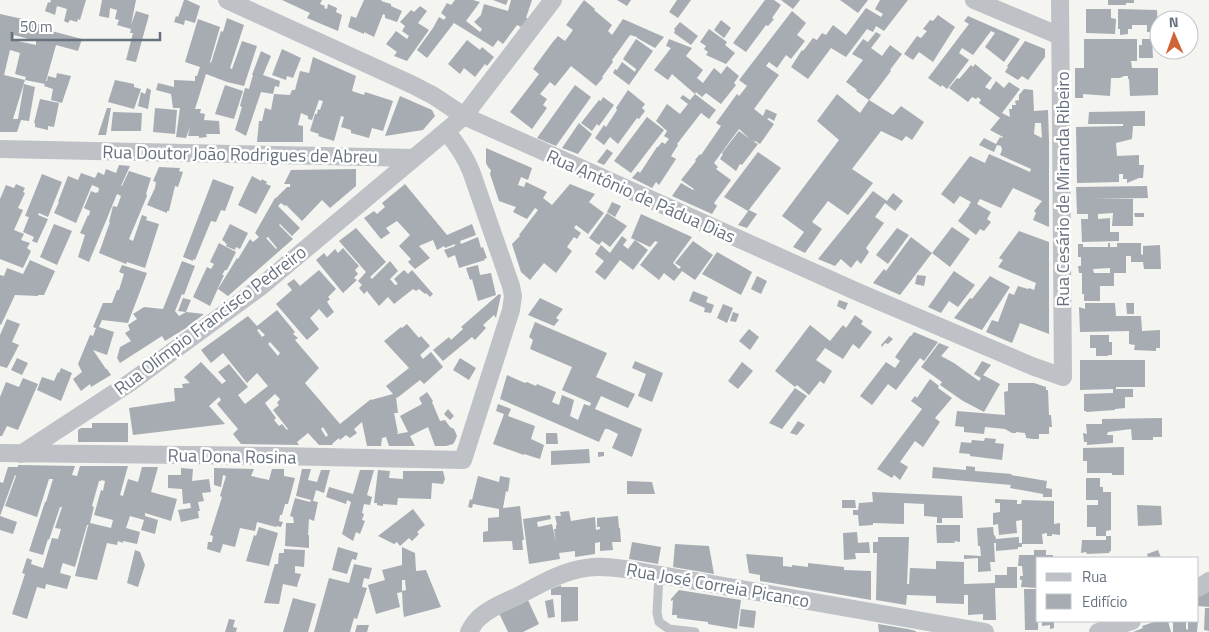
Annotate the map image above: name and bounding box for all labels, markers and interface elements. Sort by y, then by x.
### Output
scale bar [12,10,160,42]
north arrow [1149,10,1199,60]
text: N [1168,11,1179,32]
text: 50 m [20,15,53,38]
street label: Rua Cesário de Miranda Ribeiro [1049,71,1076,307]
street label: Rua Doutor João Rodrigues de Abreu [102,138,378,170]
street label: Rua Antônio de Pádua Dias [542,142,740,250]
street label: Rua Olímpio Francisco Pedreiro [108,239,312,401]
street label: Rua Dona Rosina [167,441,297,471]
street label: Rua José Correia Picanco [624,556,812,614]
legend [1036,557,1199,622]
text: Rua [1082,565,1107,588]
text: Edifício [1082,590,1127,613]

